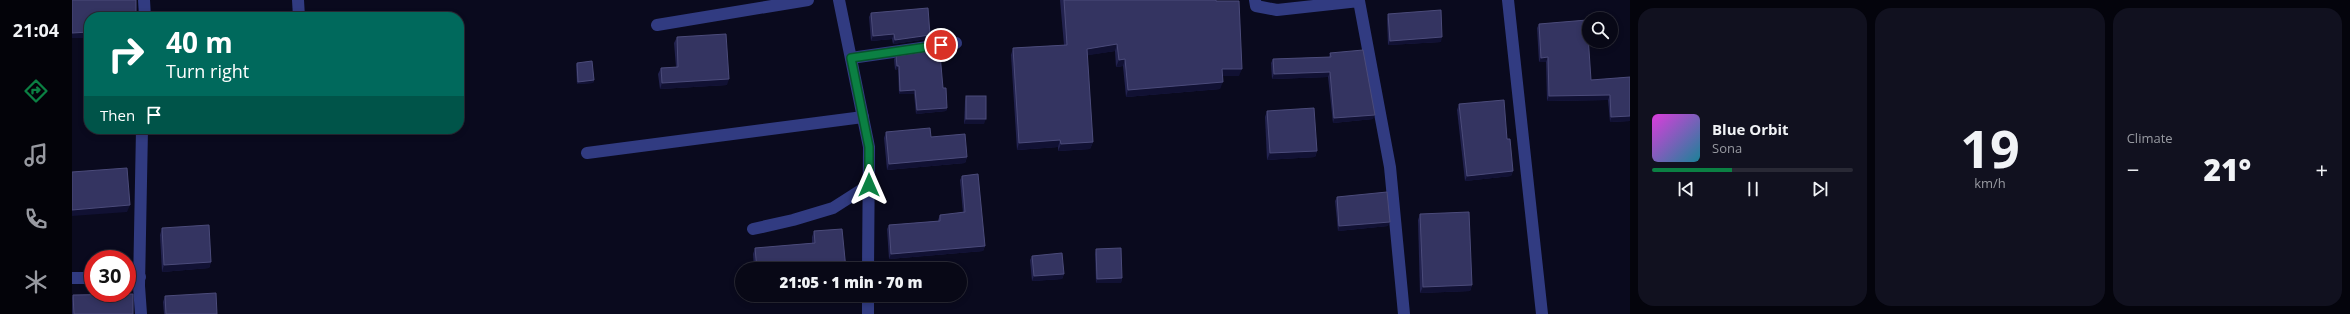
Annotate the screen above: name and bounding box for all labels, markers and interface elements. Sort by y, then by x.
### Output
map controls [1582,12,1618,48]
button: search [1582,12,1618,48]
text: 21:04 [13,18,59,42]
text: 40 m [166,23,233,61]
icon: right [100,28,152,80]
pin [924,28,958,62]
icon: arrive [930,34,952,56]
text: Turn right [166,59,249,83]
icon: directions [22,77,50,105]
icon: arrive [143,104,165,126]
text: Then [100,105,135,125]
text: 19 [1960,112,2020,183]
text: Blue Orbit [1712,119,1789,139]
text: Climate [2127,129,2173,147]
text: Sona [1712,139,1742,157]
icon: music [22,141,50,169]
text: 21° [2203,149,2251,190]
text: − [2127,154,2139,184]
text: + [2315,154,2328,184]
position arrow [848,164,890,206]
text: km/h [1974,174,2006,192]
icon: previous [1675,178,1697,200]
icon: pause [1742,178,1764,200]
icon: next [1809,178,1831,200]
icon: phone [22,205,50,233]
speed limit sign: 30 [84,250,136,302]
icon: climate [22,268,50,296]
text: 21:05 · 1 min · 70 m [780,272,922,292]

